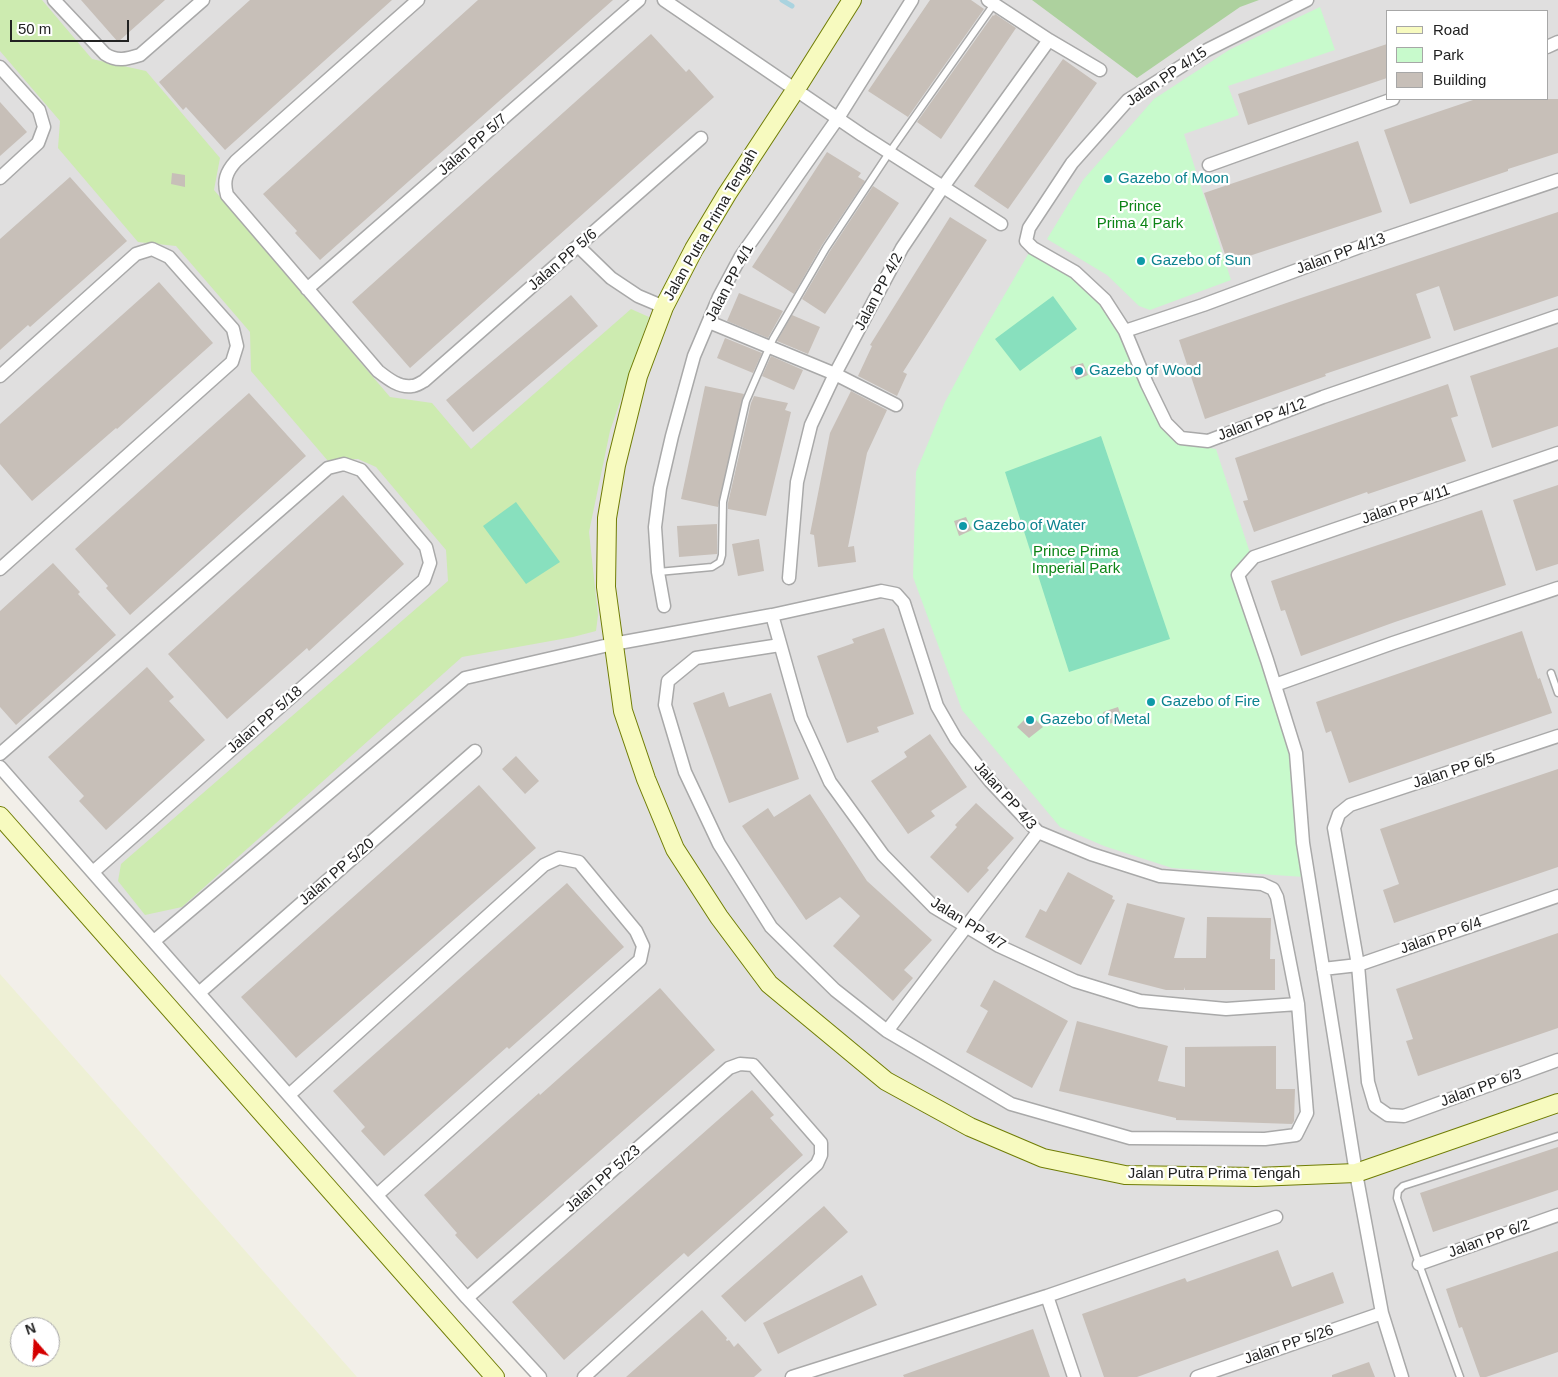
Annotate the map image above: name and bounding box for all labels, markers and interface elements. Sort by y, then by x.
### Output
scale bar [12,10,131,42]
legend [1386,10,1548,100]
text: 50 m [18,20,51,37]
text: Road [1433,21,1469,38]
street label: Jalan PP 4/15 [1123,43,1211,111]
text: Park [1433,46,1464,63]
text: Building [1433,71,1486,88]
street label: Jalan PP 5/7 [435,110,511,180]
street label: Jalan Putra Prima Tengah [660,146,762,304]
place label: Gazebo of Moon [1118,170,1229,188]
marker: Gazebo of Moon [1102,173,1114,185]
park label: Prince Prima 4 Park [1097,198,1183,233]
street label: Jalan PP 5/6 [525,225,601,295]
street label: Jalan PP 4/13 [1294,230,1388,278]
street label: Jalan PP 4/1 [702,241,758,325]
street label: Jalan PP 4/2 [851,250,907,334]
place label: Gazebo of Sun [1151,252,1251,270]
marker: Gazebo of Sun [1135,255,1147,267]
place label: Gazebo of Wood [1089,362,1201,380]
marker: Gazebo of Wood [1073,365,1085,377]
street label: Jalan PP 4/12 [1215,395,1309,445]
street label: Jalan PP 4/11 [1359,481,1453,529]
place label: Gazebo of Water [973,517,1086,535]
marker: Gazebo of Water [957,520,969,532]
park label: Prince Prima Imperial Park [1032,543,1120,578]
street label: Jalan PP 5/18 [224,683,306,757]
place label: Gazebo of Fire [1161,693,1260,711]
marker: Gazebo of Fire [1145,696,1157,708]
place label: Gazebo of Metal [1040,711,1150,729]
marker: Gazebo of Metal [1024,714,1036,726]
street label: Jalan PP 6/5 [1411,749,1497,793]
street label: Jalan PP 4/3 [970,758,1040,834]
street label: Jalan PP 5/20 [296,835,378,909]
street label: Jalan PP 4/7 [927,894,1009,954]
street label: Jalan PP 6/4 [1398,914,1484,958]
street label: Jalan PP 6/3 [1438,1065,1524,1111]
street label: Jalan PP 5/23 [562,1142,644,1216]
street label: Jalan Putra Prima Tengah [1128,1165,1300,1183]
street label: Jalan PP 6/2 [1446,1216,1532,1262]
north arrow [10,1317,60,1367]
text: N [23,1320,38,1338]
street label: Jalan PP 5/26 [1242,1321,1336,1369]

